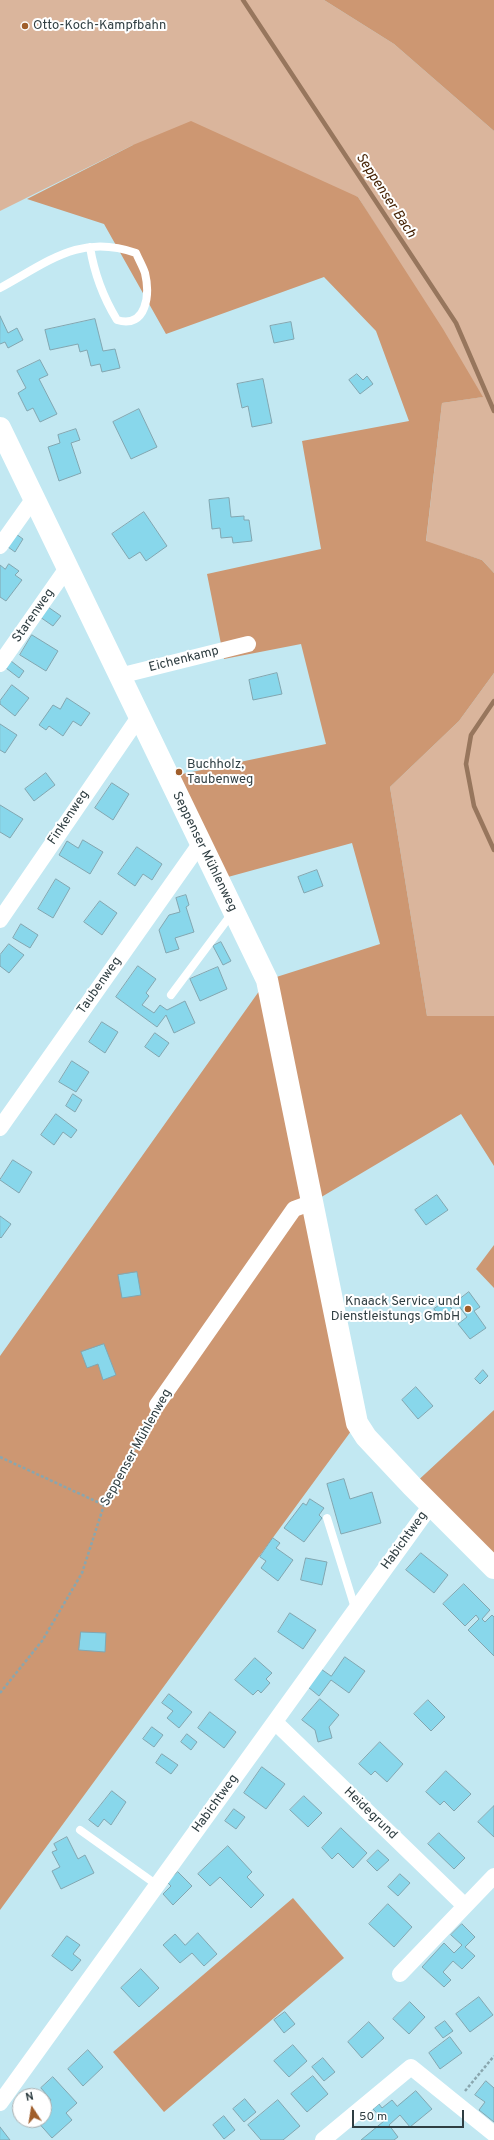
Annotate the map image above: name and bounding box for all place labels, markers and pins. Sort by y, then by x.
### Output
place label: Otto-Koch-Kampfbahn [33,18,166,34]
marker: Otto-Koch-Kampfbahn [20,21,30,31]
place label: Buchholz, Taubenweg [187,757,253,788]
marker: Buchholz, Taubenweg [174,767,184,777]
place label: Knaack Service und Dienstleistungs GmbH [331,1294,460,1325]
marker: Knaack Service und Dienstleistungs GmbH [463,1304,473,1314]

